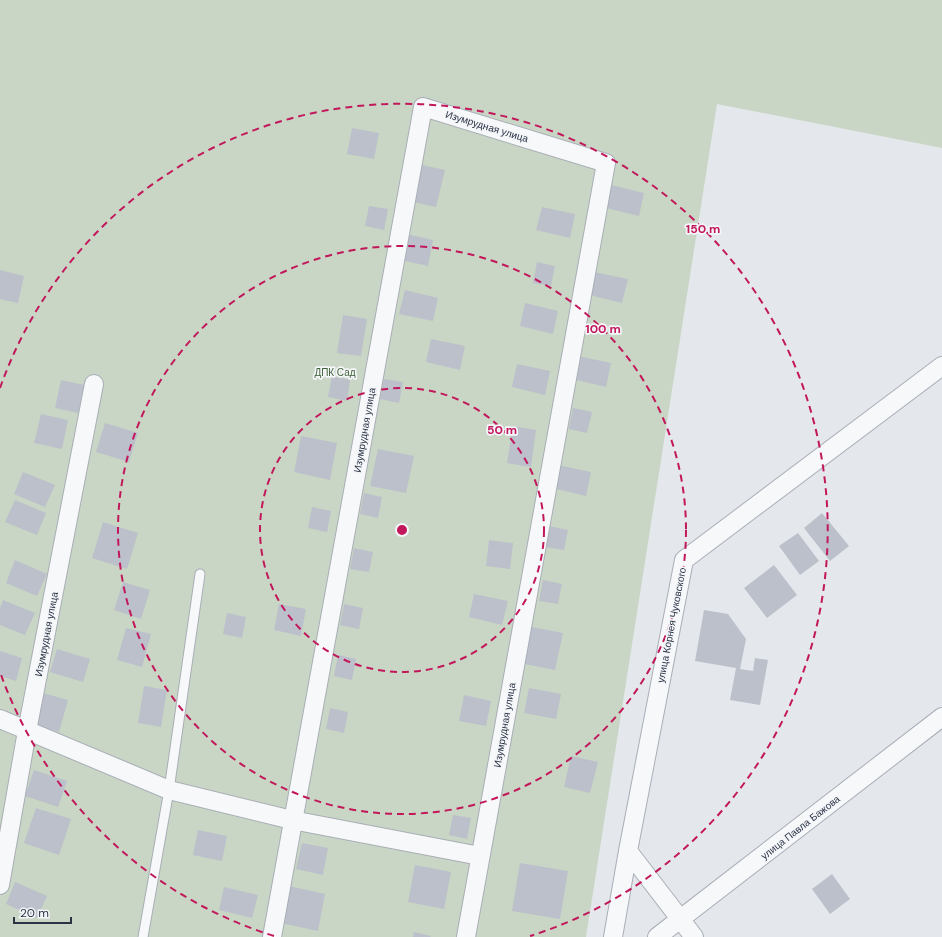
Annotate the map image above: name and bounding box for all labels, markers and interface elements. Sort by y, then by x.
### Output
street label: Изумрудная улица [444,108,530,145]
text: 150 m [686,221,720,237]
text: 100 m [585,321,621,337]
park label: ДПК Сад [314,366,356,379]
street label: Изумрудная улица [351,386,378,474]
text: 50 m [487,422,517,438]
centre of rings [395,523,409,537]
street label: улица Корнея Чуковского [654,566,689,684]
street label: Изумрудная улица [32,590,61,678]
street label: Изумрудная улица [491,681,518,769]
street label: улица Павла Бажова [758,792,843,862]
scale bar [14,899,71,925]
text: 20 m [20,905,49,921]

